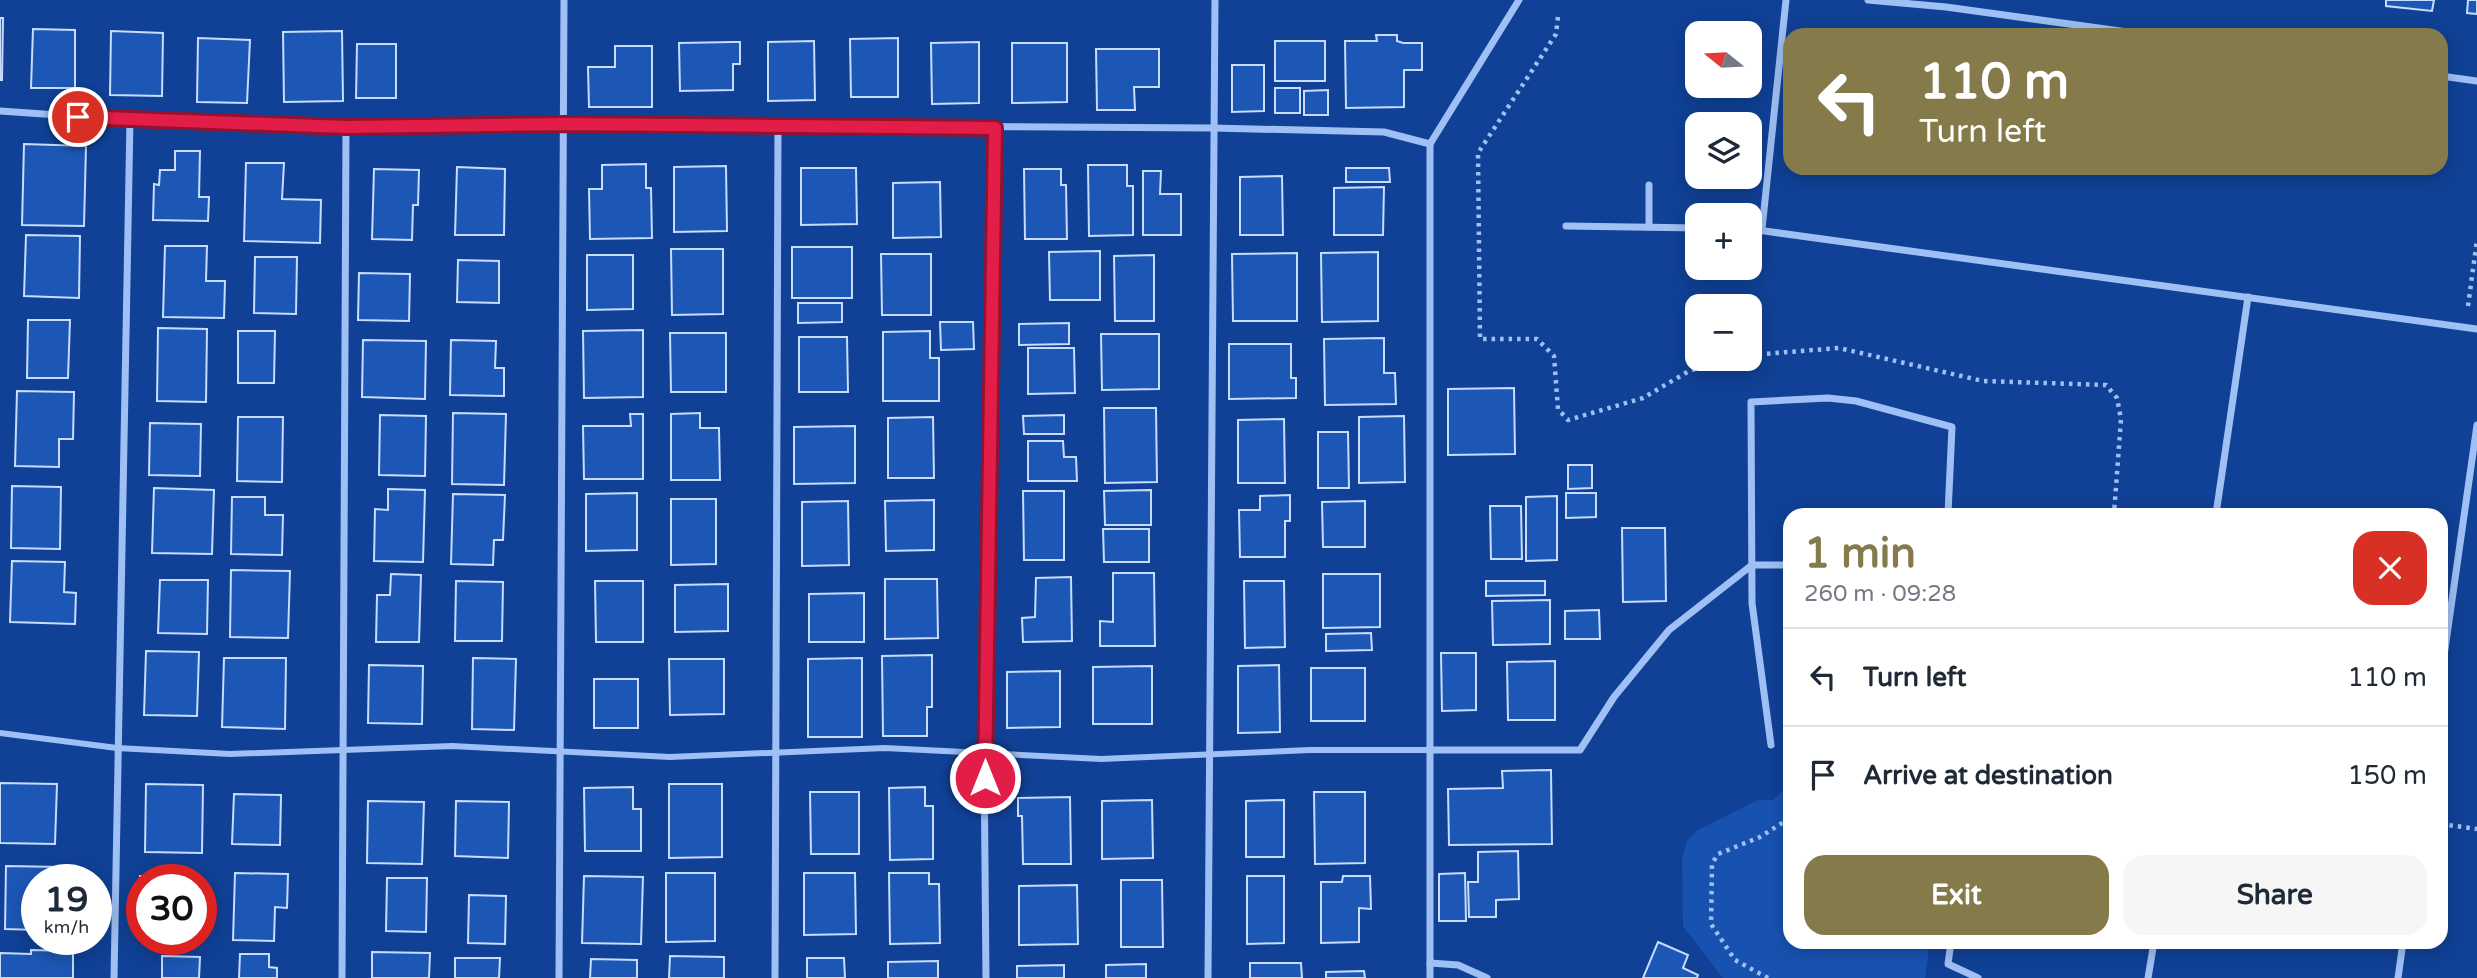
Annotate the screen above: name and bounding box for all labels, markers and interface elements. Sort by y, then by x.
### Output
north arrow [1685,21,1762,98]
map controls [1685,21,1762,371]
text: 110 m [1919,53,2069,112]
icon: left [1804,56,1895,147]
pin [48,87,108,147]
icon: arrive [59,98,97,136]
button: layers [1685,112,1762,189]
text: Turn left [1919,113,2046,151]
button: + [1685,203,1762,280]
button: − [1685,294,1762,371]
text: 1 min [1804,528,1916,579]
button: close [2353,531,2427,605]
text: 260 m · 09:28 [1804,580,1956,608]
icon: left [1804,658,1842,696]
text: Turn left [1863,662,1966,693]
text: 110 m [2347,662,2427,693]
position arrow [948,741,1022,815]
icon: arrive [1804,756,1842,794]
text: Arrive at destination [1863,760,2113,791]
text: 150 m [2347,760,2427,791]
button: Exit [1804,855,2109,935]
button: Share [2123,855,2427,935]
speed limit sign: 30 [126,864,217,955]
text: 19 [45,879,88,921]
text: km/h [44,916,89,938]

